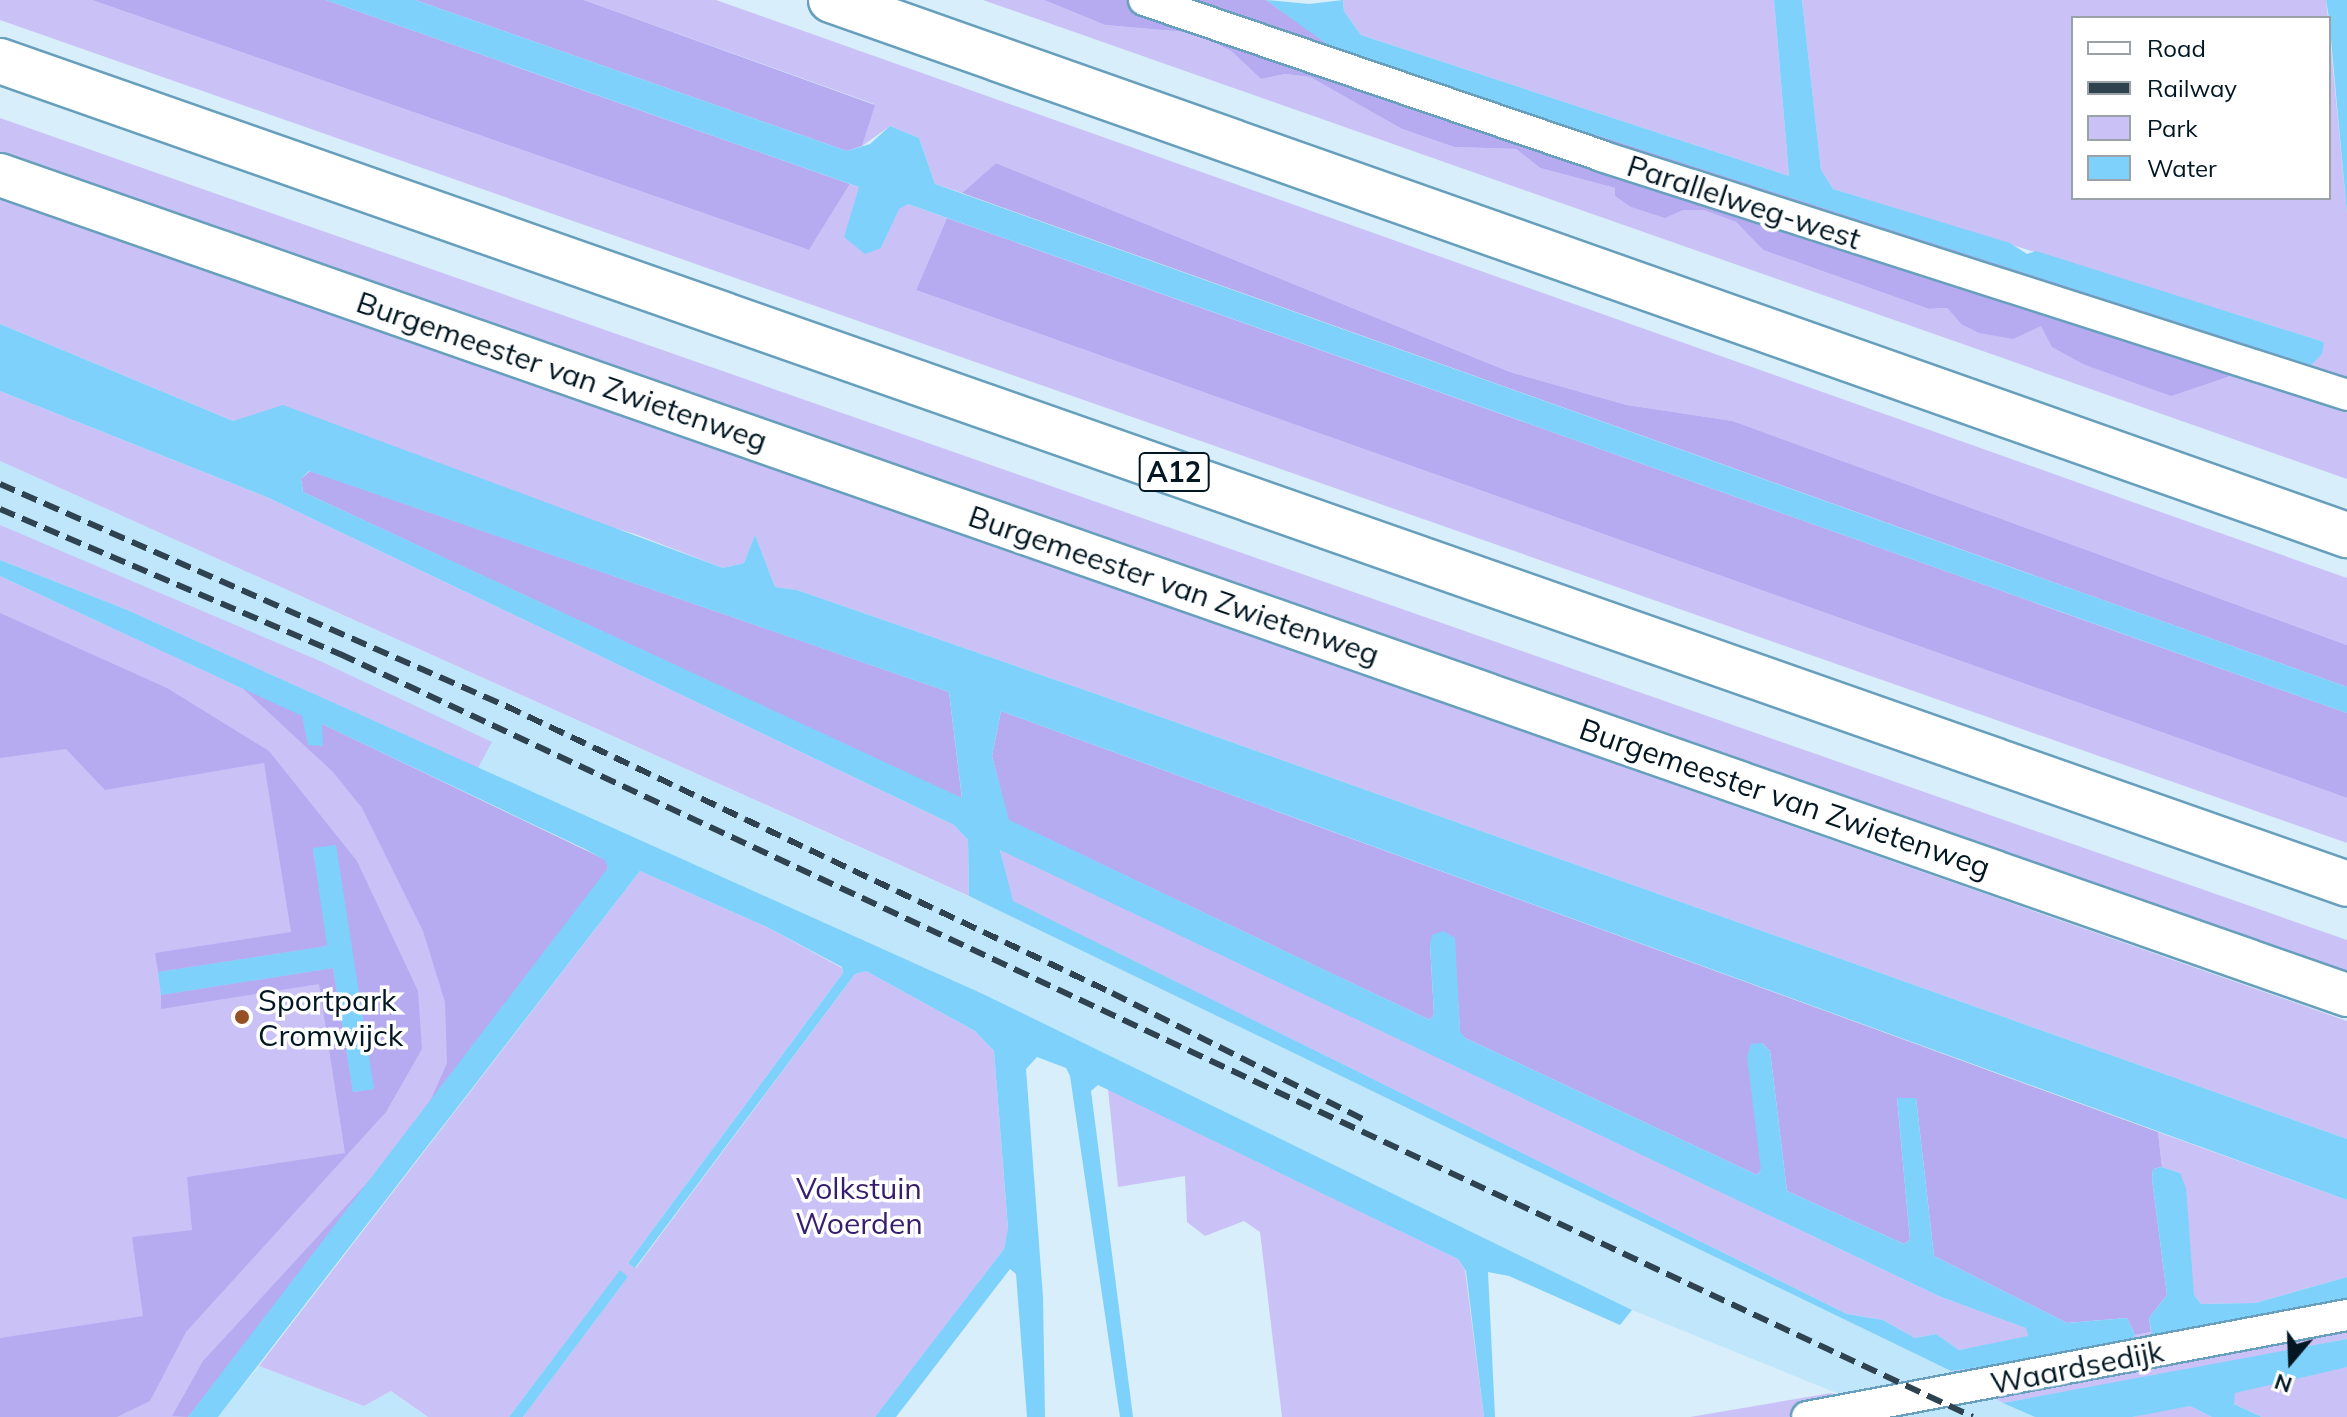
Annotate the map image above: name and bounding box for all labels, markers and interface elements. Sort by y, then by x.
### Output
legend [2071,16,2331,200]
text: Road [2147,33,2206,63]
text: Railway [2147,73,2237,103]
text: Park [2147,113,2198,143]
street label: Parallelweg-west [1623,147,1865,257]
text: Water [2147,153,2217,183]
street label: Burgemeester van Zwietenweg [352,284,772,458]
road number: A12 [1138,448,1210,496]
street label: Burgemeester van Zwietenweg [964,498,1384,672]
street label: Burgemeester van Zwietenweg [1575,711,1995,885]
place label: Sportpark Cromwijck [258,982,403,1052]
marker: Sportpark Cromwijck [233,1008,251,1026]
park label: Volkstuin Woerden [795,1170,923,1240]
north arrow [2251,1321,2331,1401]
street label: Waardsedijk [1988,1333,2166,1401]
text: N [2271,1368,2296,1400]

